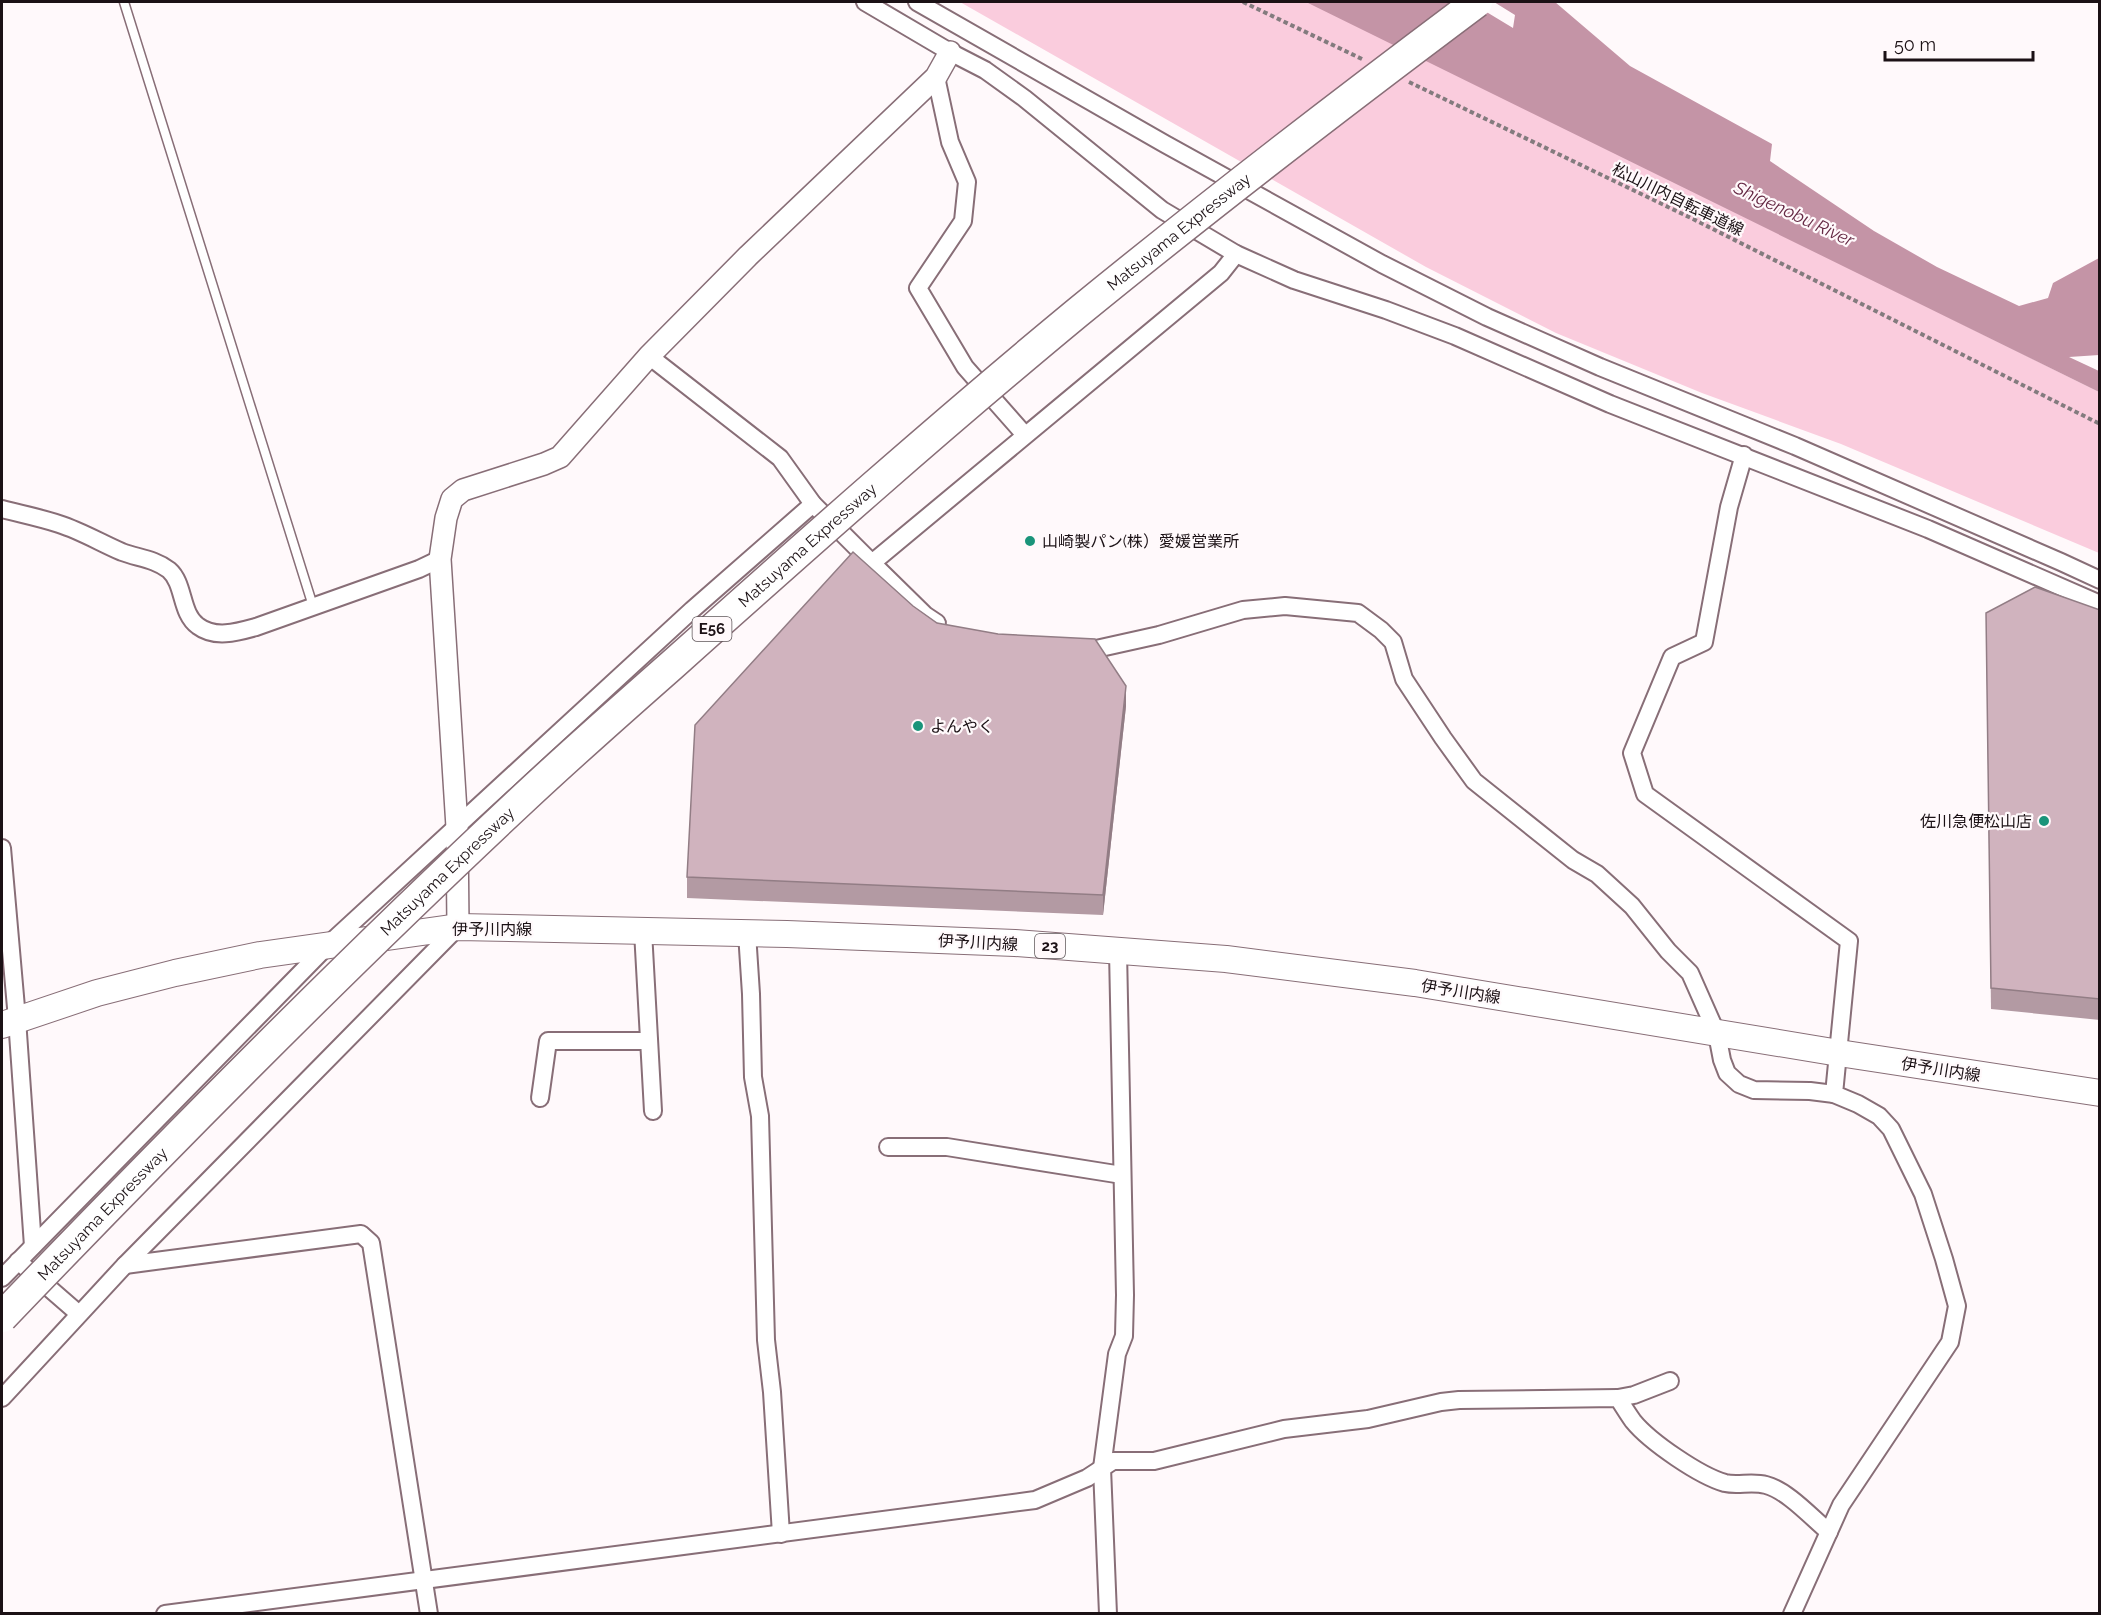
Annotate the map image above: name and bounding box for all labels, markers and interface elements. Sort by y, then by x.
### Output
scale bar [1885,24,2034,62]
text: 50 m [1894,34,1936,55]
street label: 松山川内自転車道線 [1609,159,1747,240]
street label: Matsuyama Expressway [1103,169,1255,295]
water label: Shigenobu River [1730,176,1858,251]
street label: Matsuyama Expressway [735,479,881,611]
place label: 山崎製パン(株）愛媛営業所 [1042,532,1239,551]
marker: 山崎製パン(株）愛媛営業所 [1023,534,1037,548]
road number: E56 [692,617,732,641]
place label: よんやく [930,717,994,736]
marker: よんやく [911,719,925,733]
street label: Matsuyama Expressway [376,803,518,940]
place label: 佐川急便松山店 [1920,812,2032,831]
marker: 佐川急便松山店 [2037,814,2051,828]
street label: 伊予川内線 [452,920,532,939]
street label: 伊予川内線 [938,931,1018,954]
road number: 23 [1035,934,1065,958]
street label: 伊予川内線 [1420,976,1502,1007]
street label: 伊予川内線 [1900,1054,1982,1085]
street label: Matsuyama Expressway [34,1143,172,1284]

